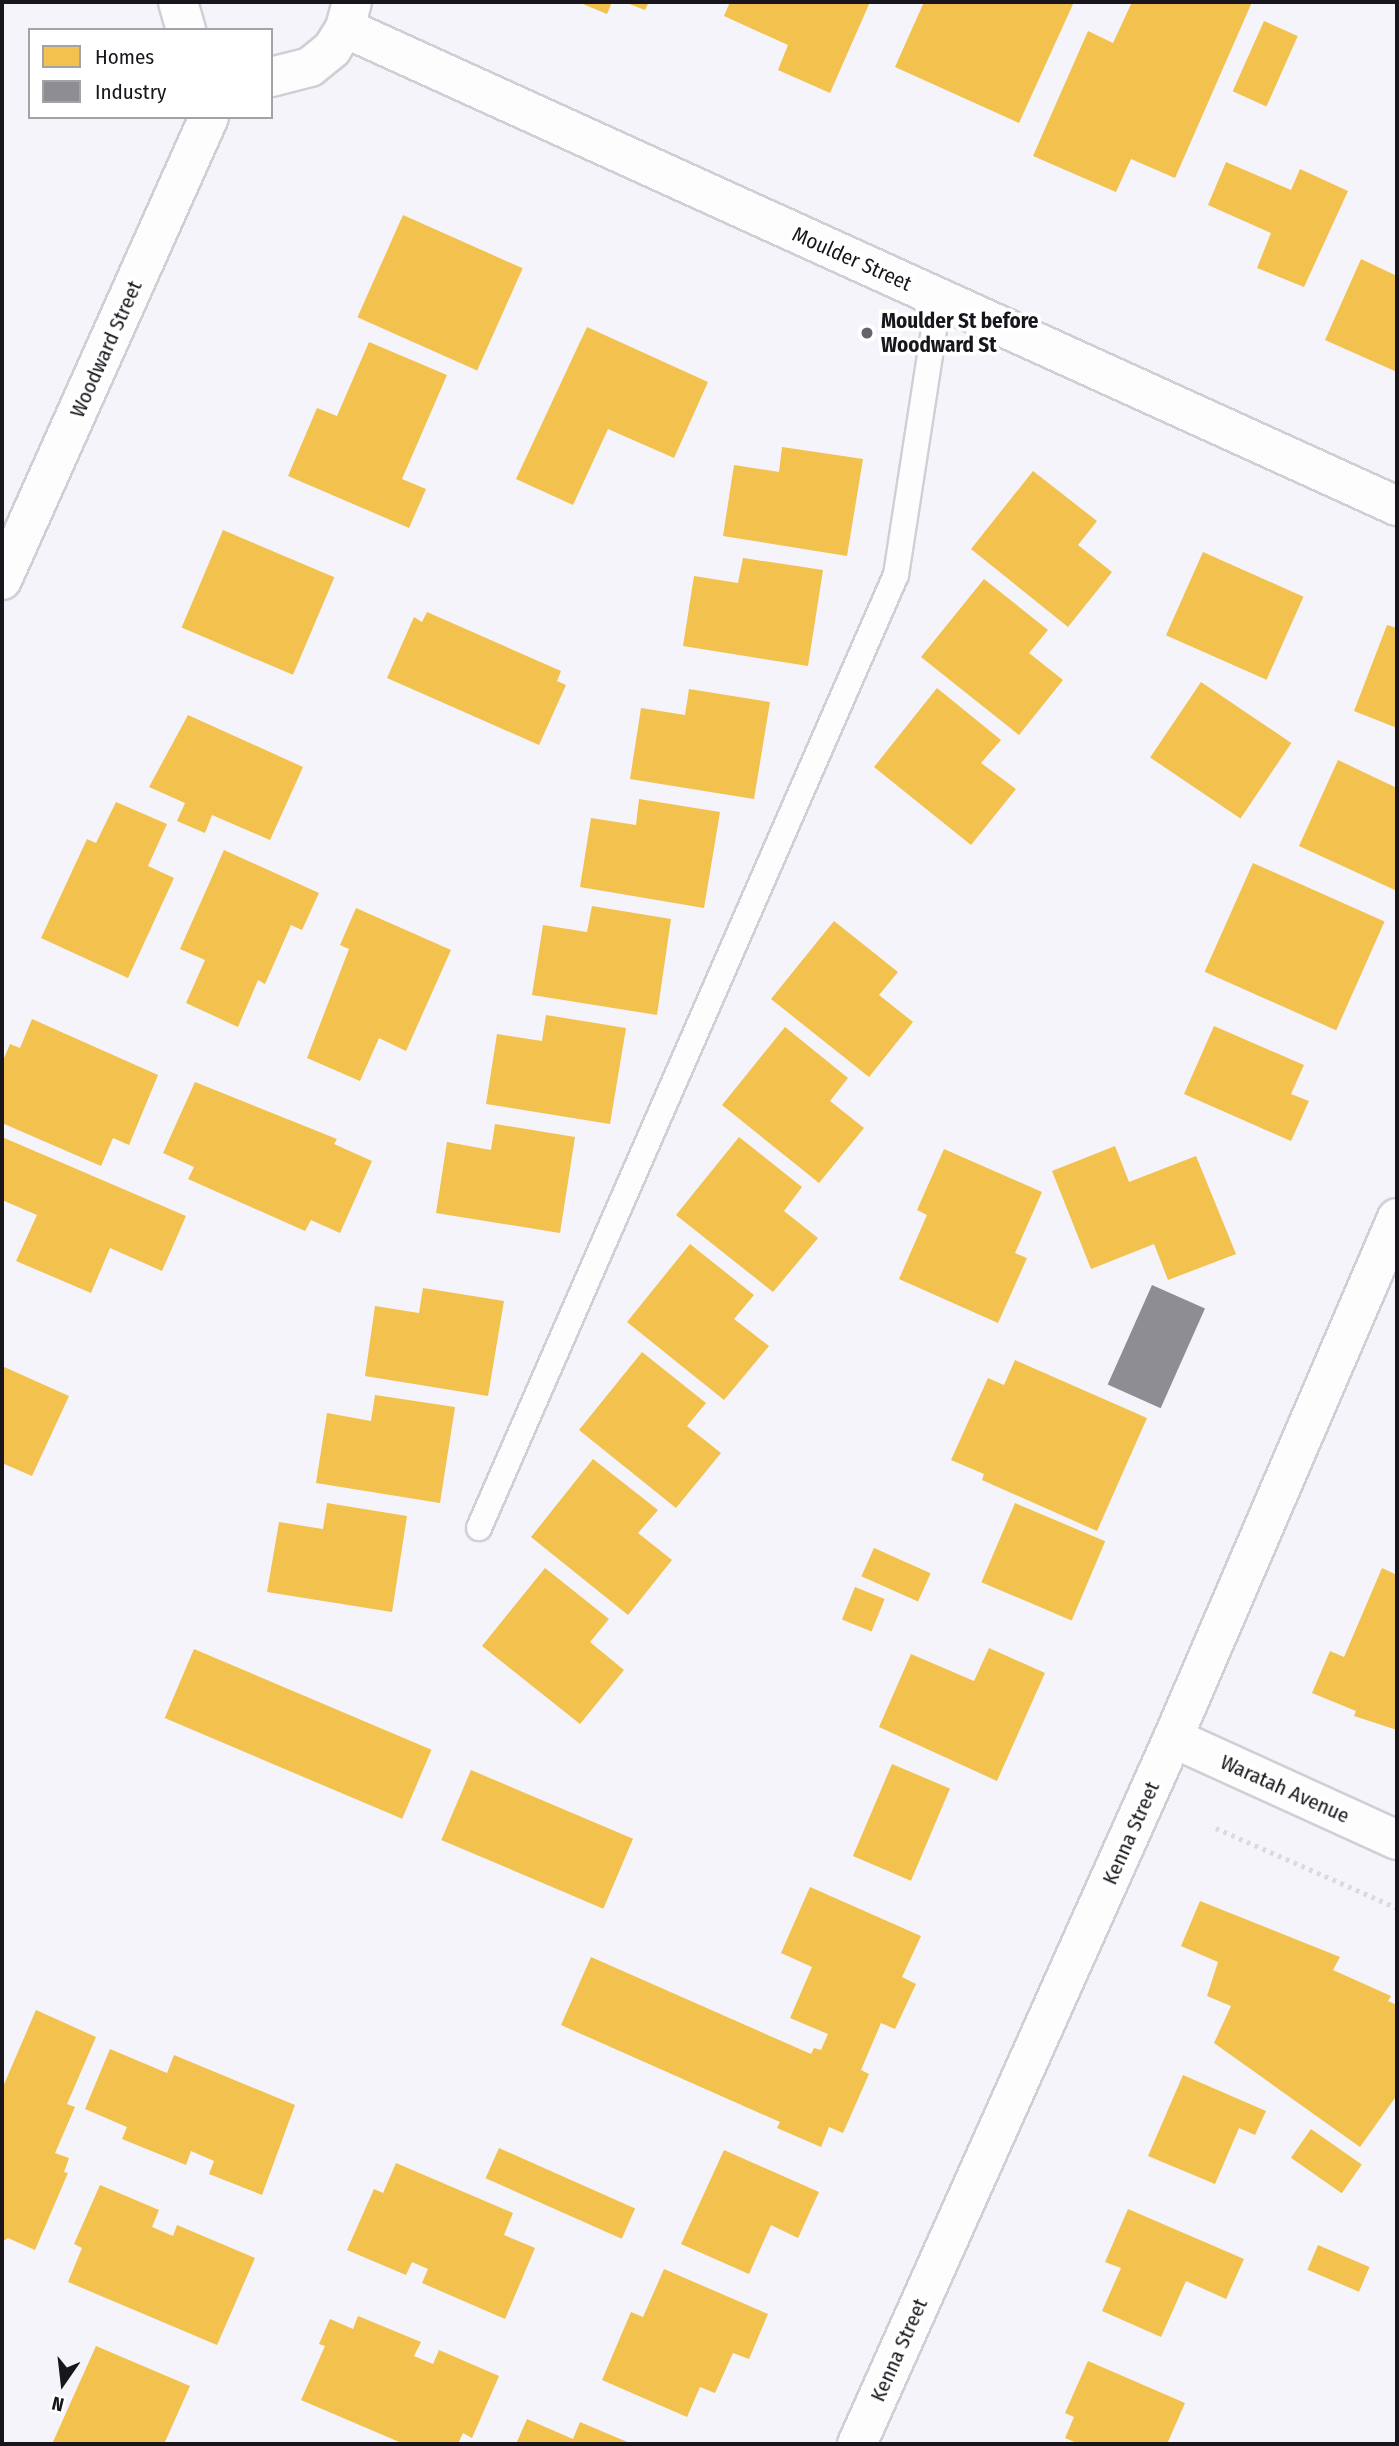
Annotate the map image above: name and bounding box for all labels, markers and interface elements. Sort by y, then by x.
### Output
legend [28,28,273,119]
text: Homes [95,44,154,70]
text: Industry [95,79,166,105]
street label: Moulder Street [788,221,916,297]
street label: Woodward Street [65,277,147,421]
place label: Moulder St before Woodward St [881,308,1038,358]
marker: Moulder St before Woodward St [859,325,875,341]
street label: Waratah Avenue [1217,1749,1353,1829]
street label: Kenna Street [1097,1778,1165,1888]
street label: Kenna Street [865,2295,933,2405]
north arrow [28,2348,98,2418]
text: N [49,2391,66,2416]

